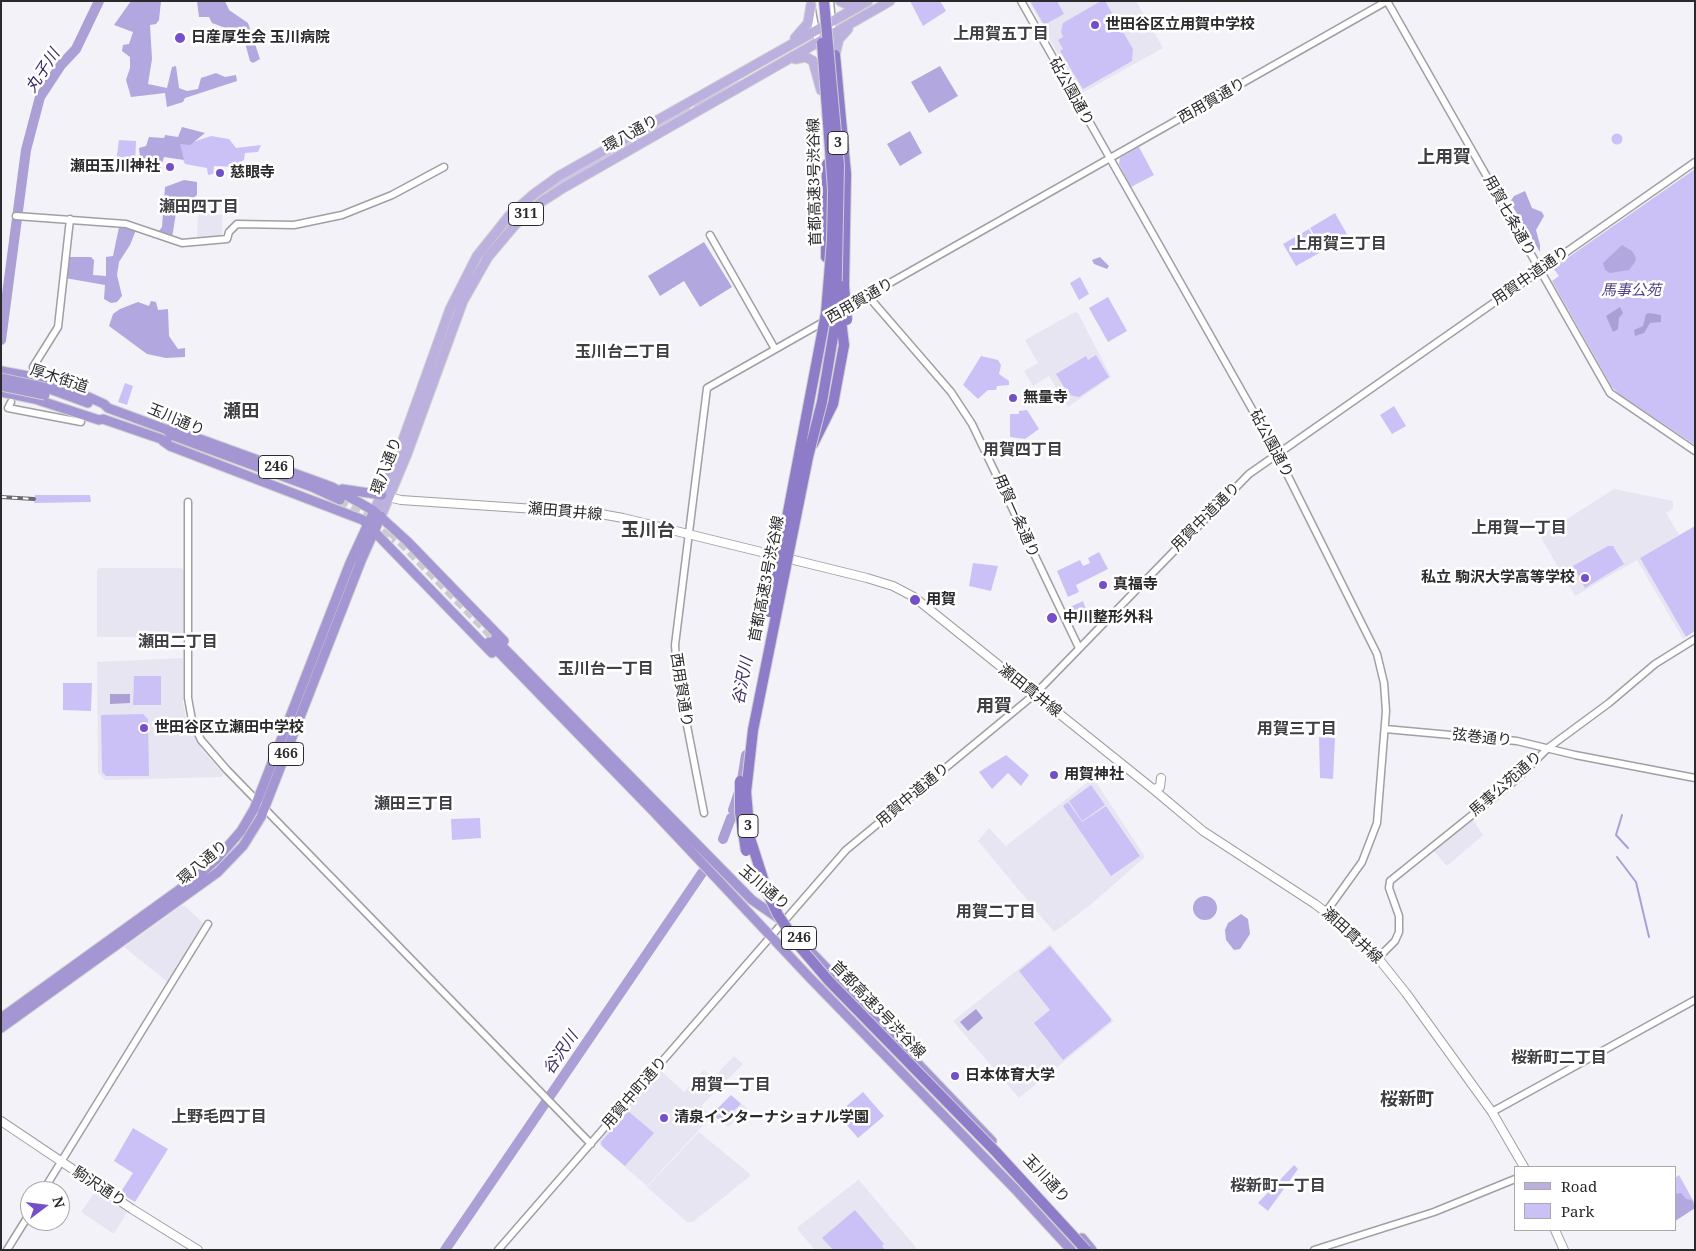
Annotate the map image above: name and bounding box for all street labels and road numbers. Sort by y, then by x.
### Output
street label: 砧公園通り [1045,55,1097,129]
street label: 西用賀通り [1175,74,1249,128]
street label: 環八通り [600,112,662,156]
street label: 首都高速3号渋谷線 [805,118,825,246]
road number: 3 [828,132,848,154]
street label: 用賀七条通り [1479,172,1539,260]
road number: 311 [508,202,544,225]
street label: 用賀中道通り [1489,243,1573,309]
street label: 西用賀通り [823,274,897,328]
street label: 厚木街道 [28,361,90,397]
street label: 玉川通り [145,400,207,440]
street label: 砧公園通り [1245,407,1297,481]
street label: 環八通り [368,435,406,497]
road number: 246 [258,456,294,478]
street label: 用賀一条通り [989,471,1043,561]
street label: 用賀中道通り [1168,479,1244,555]
street label: 瀬田貫井線 [527,500,603,524]
street label: 首都高速3号渋谷線 [746,514,788,644]
street label: 西用賀通り [666,652,696,728]
street label: 瀬田貫井線 [995,661,1065,721]
street label: 弦巻通り [1451,726,1513,750]
road number: 466 [268,742,304,766]
street label: 馬事公苑通り [1466,748,1546,820]
street label: 用賀中道通り [873,759,953,831]
road number: 3 [738,814,758,838]
street label: 環八通り [174,837,232,889]
street label: 玉川通り [735,862,793,914]
street label: 瀬田貫井線 [1318,904,1386,968]
road number: 246 [782,926,816,950]
street label: 首都高速3号渋谷線 [827,958,929,1062]
street label: 用賀中町通り [599,1053,671,1133]
street label: 玉川通り [1019,1151,1073,1207]
street label: 駒沢通り [69,1163,129,1211]

